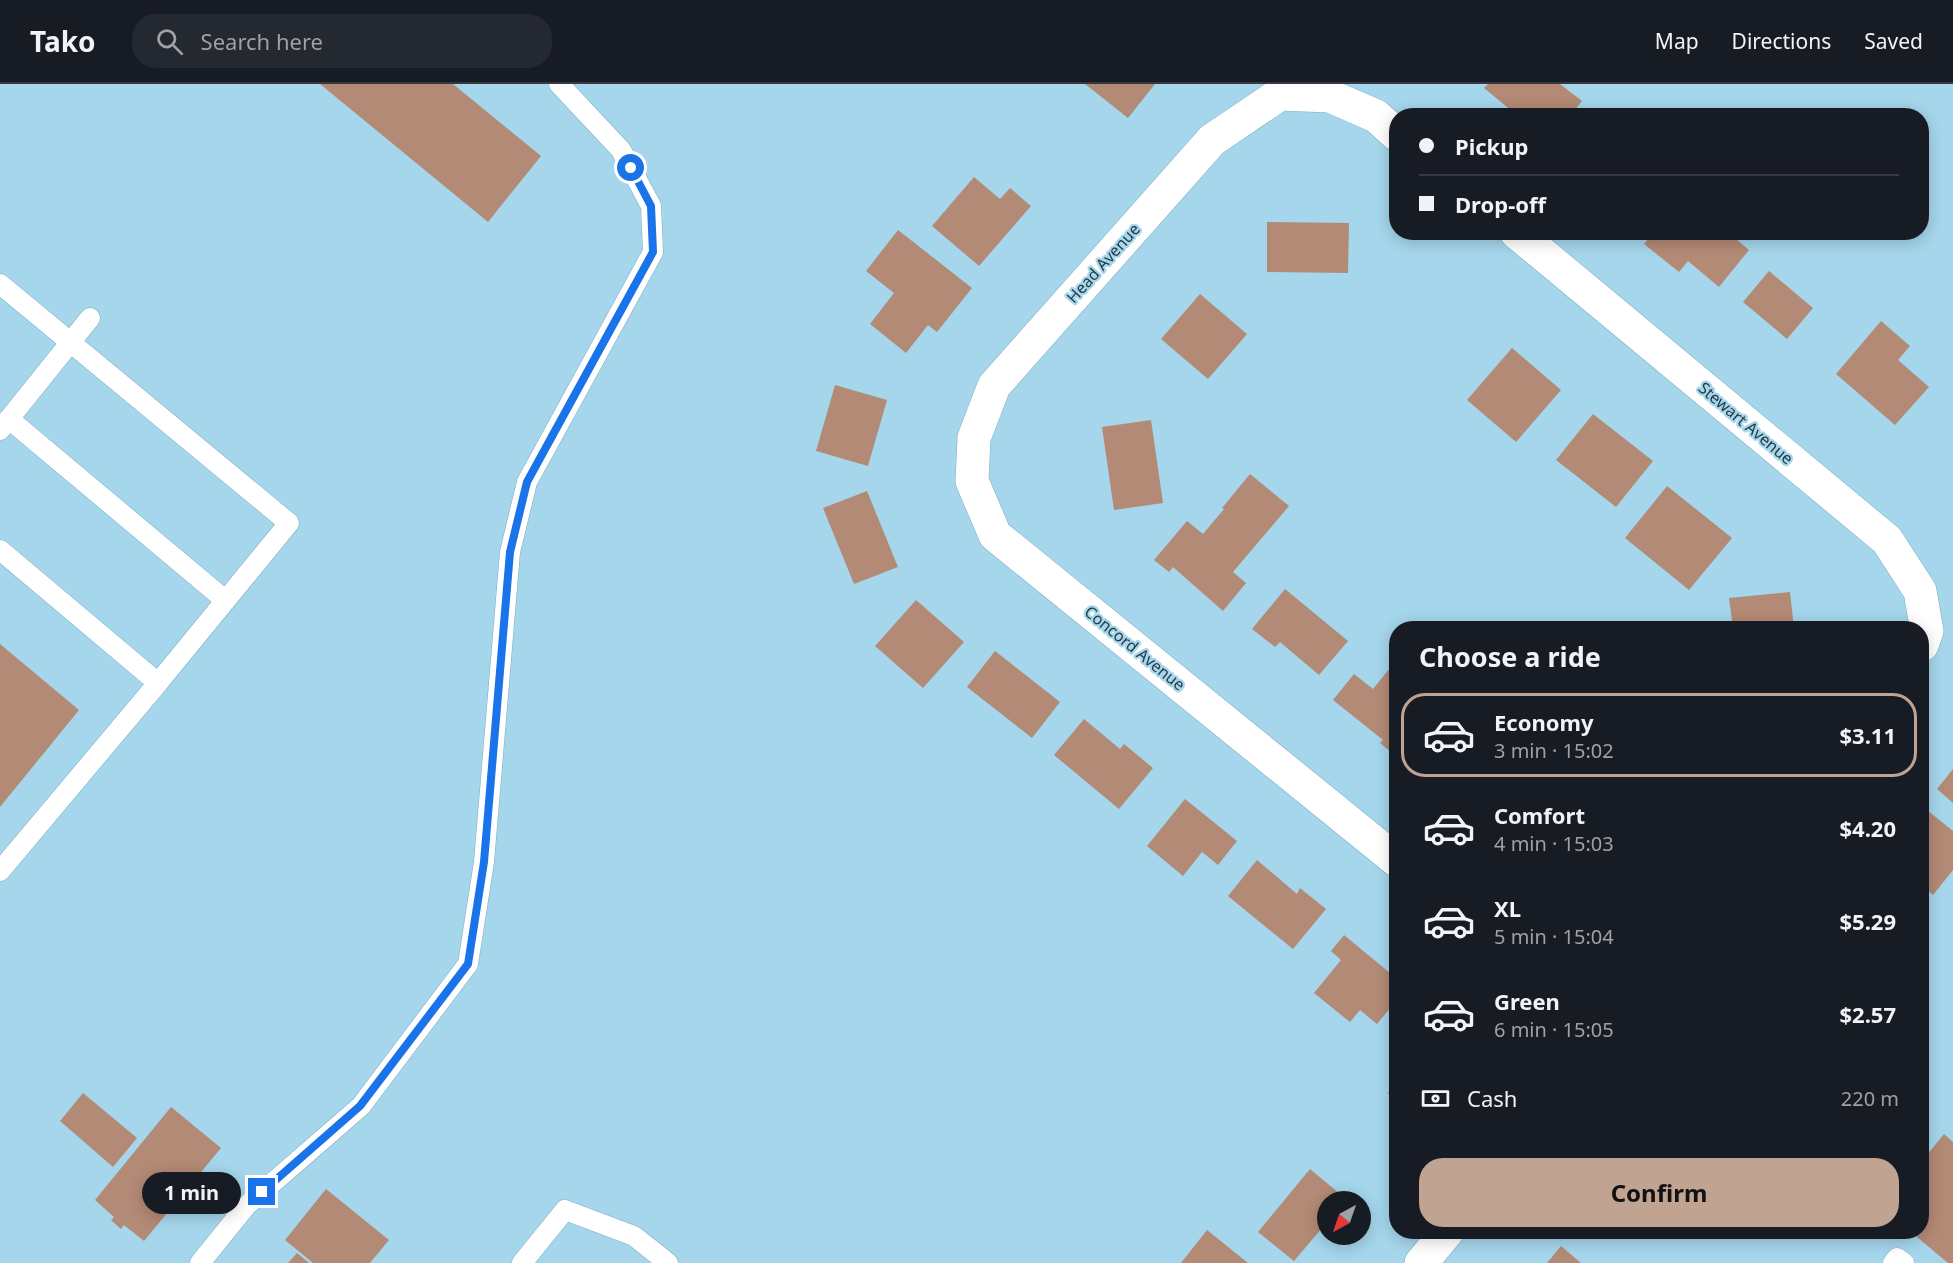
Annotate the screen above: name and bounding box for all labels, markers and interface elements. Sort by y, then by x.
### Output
search box [132,14,552,68]
text: Tako [30,22,96,60]
icon: search [153,25,186,58]
text: Search here [201,26,323,56]
text: Map [1655,27,1699,55]
text: Directions [1732,27,1831,55]
text: Saved [1864,27,1923,55]
text: Pickup [1455,131,1528,161]
route start [617,154,644,181]
text: Drop-off [1455,189,1546,219]
street label: Head Avenue [1061,218,1145,308]
street label: Stewart Avenue [1694,377,1798,469]
street label: Concord Avenue [1080,601,1190,695]
text: Choose a ride [1419,638,1601,675]
text: Economy [1494,707,1593,737]
icon: car [1422,708,1476,762]
text: $3.11 [1839,720,1896,750]
text: 3 min · 15:02 [1494,737,1614,764]
text: Comfort [1494,800,1585,830]
icon: car [1422,801,1476,855]
text: $4.20 [1839,813,1896,843]
text: 4 min · 15:03 [1494,830,1614,857]
text: XL [1494,893,1521,923]
icon: car [1422,894,1476,948]
text: $5.29 [1839,906,1896,936]
text: 5 min · 15:04 [1494,923,1614,950]
text: Green [1494,986,1560,1016]
icon: car [1422,987,1476,1041]
text: $2.57 [1839,999,1896,1029]
text: 6 min · 15:05 [1494,1016,1614,1043]
icon: cash [1419,1082,1452,1115]
text: Cash [1467,1083,1517,1113]
text: 220 m [1841,1085,1899,1112]
button: Confirm [1419,1158,1899,1227]
callout: 1 min [142,1171,241,1213]
route end [248,1178,275,1205]
text: 1 min [164,1179,219,1206]
north arrow [1317,1191,1371,1245]
map controls [1317,1191,1371,1245]

